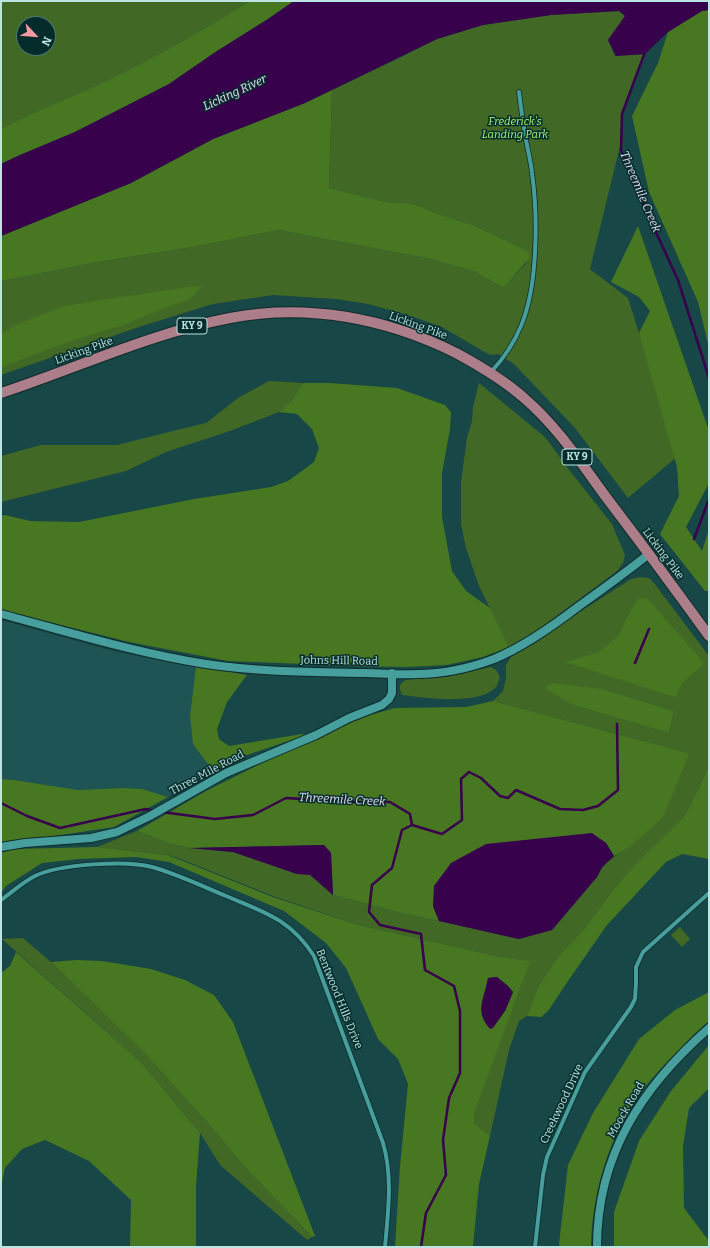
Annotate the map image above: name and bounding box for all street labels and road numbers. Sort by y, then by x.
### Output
street label: Licking Pike [387,309,449,343]
road number: KY 9 [177,318,207,334]
street label: Licking Pike [53,334,115,368]
road number: KY 9 [562,449,592,465]
street label: Licking Pike [639,526,687,582]
street label: Johns Hill Road [300,654,378,668]
street label: Three Mile Road [168,748,246,798]
street label: Bentwood Hills Drive [313,947,365,1051]
street label: Creekwood Drive [538,1062,586,1146]
street label: Moock Road [605,1080,647,1140]

